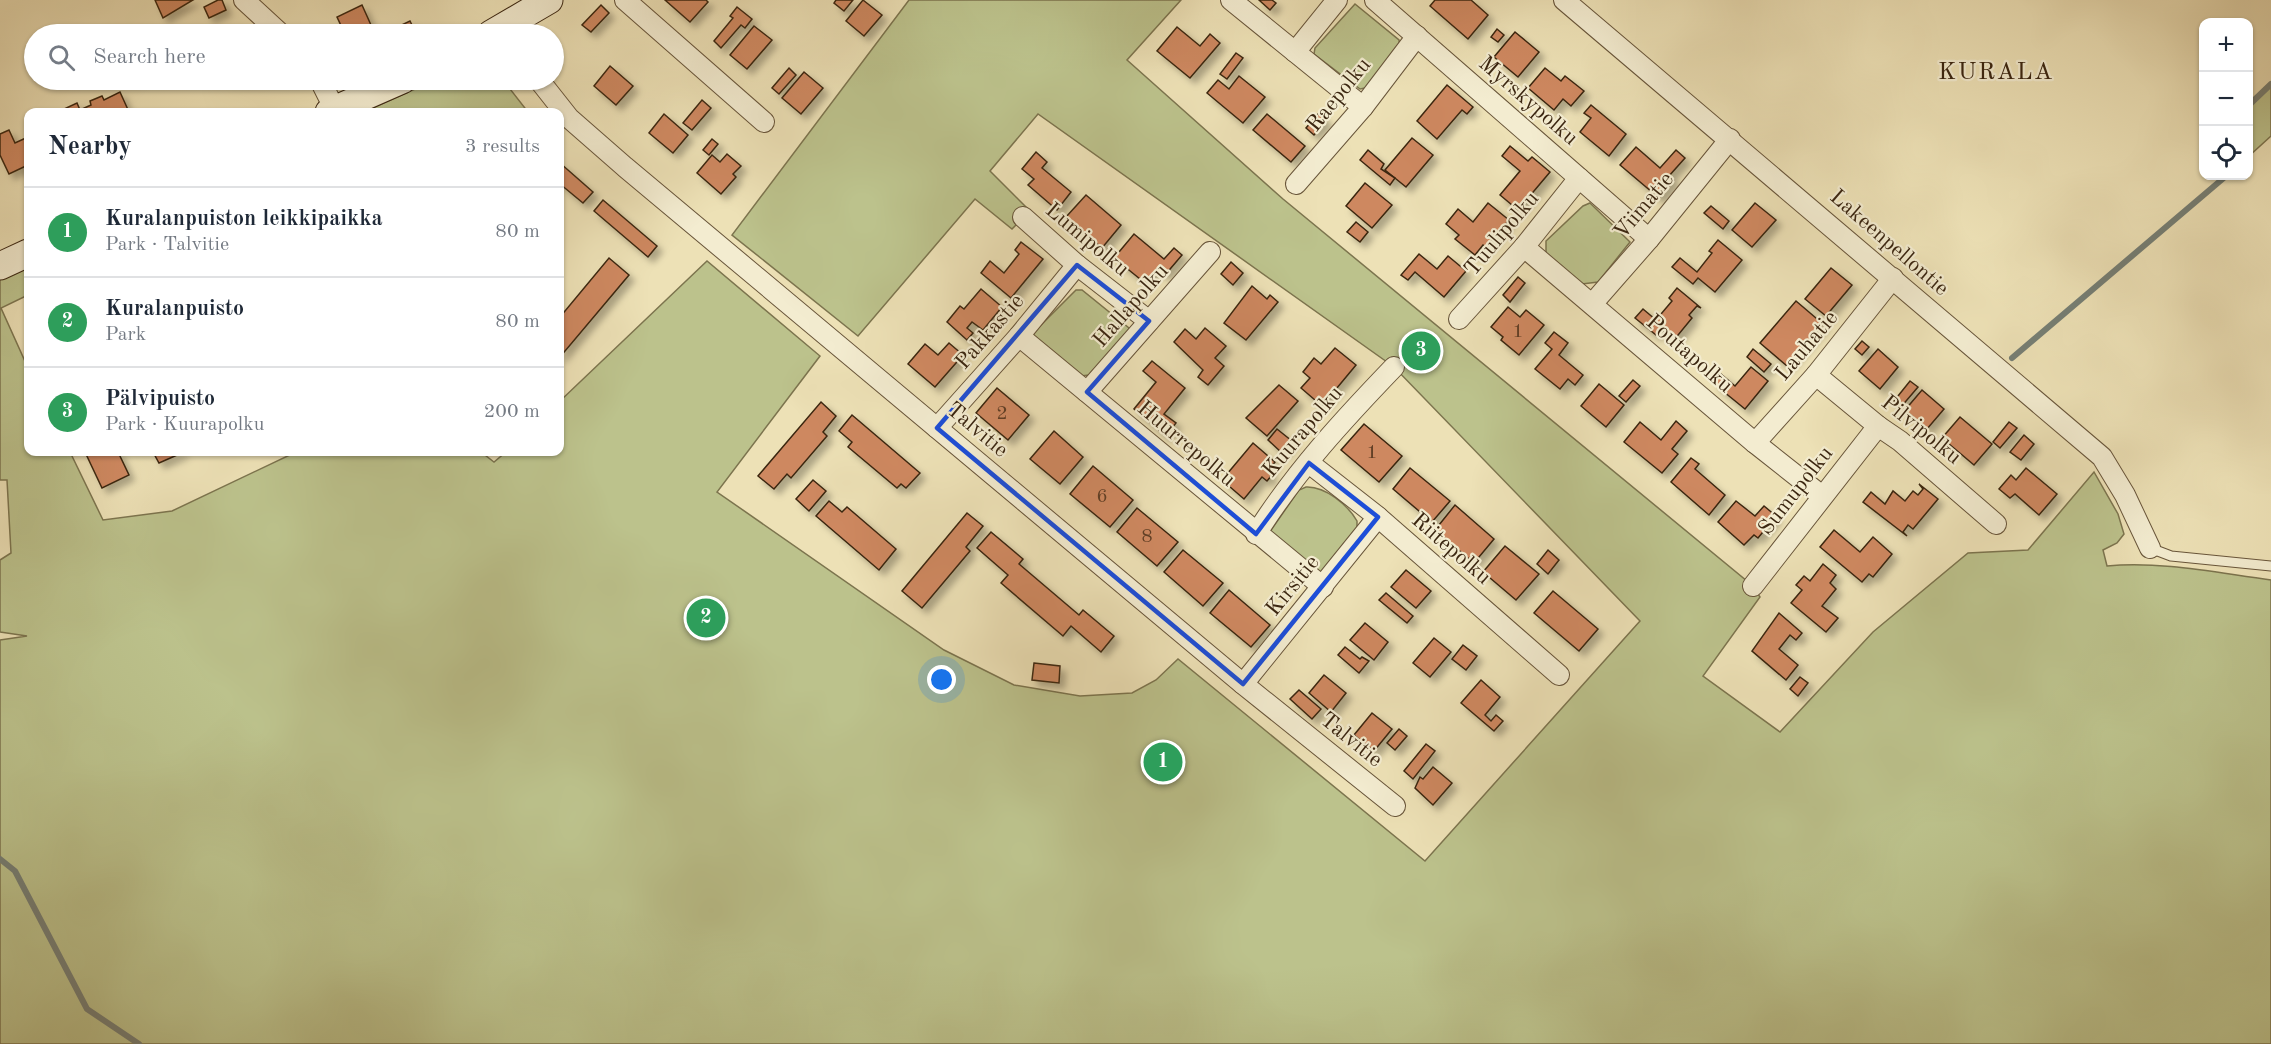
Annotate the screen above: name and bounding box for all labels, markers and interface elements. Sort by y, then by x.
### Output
map controls [2199,18,2253,180]
button: + [2199,18,2253,72]
search box [24,24,564,90]
icon: search [45,41,78,74]
text: Search here [93,46,206,68]
street label: Myrskypolku [1474,52,1582,150]
street label: Raepolku [1303,54,1375,136]
district label: KURALA [1938,61,2054,85]
button: − [2199,72,2253,126]
button: locate [2199,126,2253,180]
text: Nearby [48,134,132,160]
text: 3 results [465,137,540,157]
street label: Viimatie [1610,168,1678,244]
street label: Lakeenpellontie [1826,186,1952,300]
street label: Tuulipolku [1461,187,1544,280]
street label: Lumipolku [1041,199,1133,281]
text: Kuralanpuiston leikkipaikka [105,208,383,230]
text: 1 [62,222,73,242]
text: 80 m [495,222,540,242]
text: Park · Talvitie [105,235,229,255]
street label: Hallapolku [1089,260,1173,352]
street label: Pakkastie [952,290,1028,374]
text: Kuralanpuisto [105,298,244,320]
street label: Lauhatie [1772,307,1842,385]
street label: Poutapolku [1642,311,1737,397]
text: 2 [62,312,73,332]
text: 80 m [495,312,540,332]
house number: 1 [1512,322,1524,342]
text: Park [105,325,146,345]
pin: 3 [1402,328,1440,374]
street label: Kuurapolku [1259,382,1347,482]
text: Pälvipuisto [105,388,215,410]
street label: Pilvipolku [1877,391,1965,469]
street label: Huurrepolku [1133,397,1239,491]
street label: Talvitie [942,398,1012,462]
text: 3 [62,402,73,422]
text: 200 m [484,402,540,422]
house number: 2 [996,404,1008,424]
text: Park · Kuurapolku [105,415,264,435]
street label: Sumupolku [1755,442,1837,540]
house number: 1 [1366,443,1378,463]
house number: 6 [1096,487,1108,507]
street label: Riitepolku [1407,509,1495,589]
house number: 8 [1141,527,1153,547]
street label: Kirsitie [1262,552,1324,620]
pin: 2 [686,596,726,640]
your location [927,665,956,694]
street label: Talvitie [1316,709,1386,771]
pin: 1 [1144,740,1182,784]

